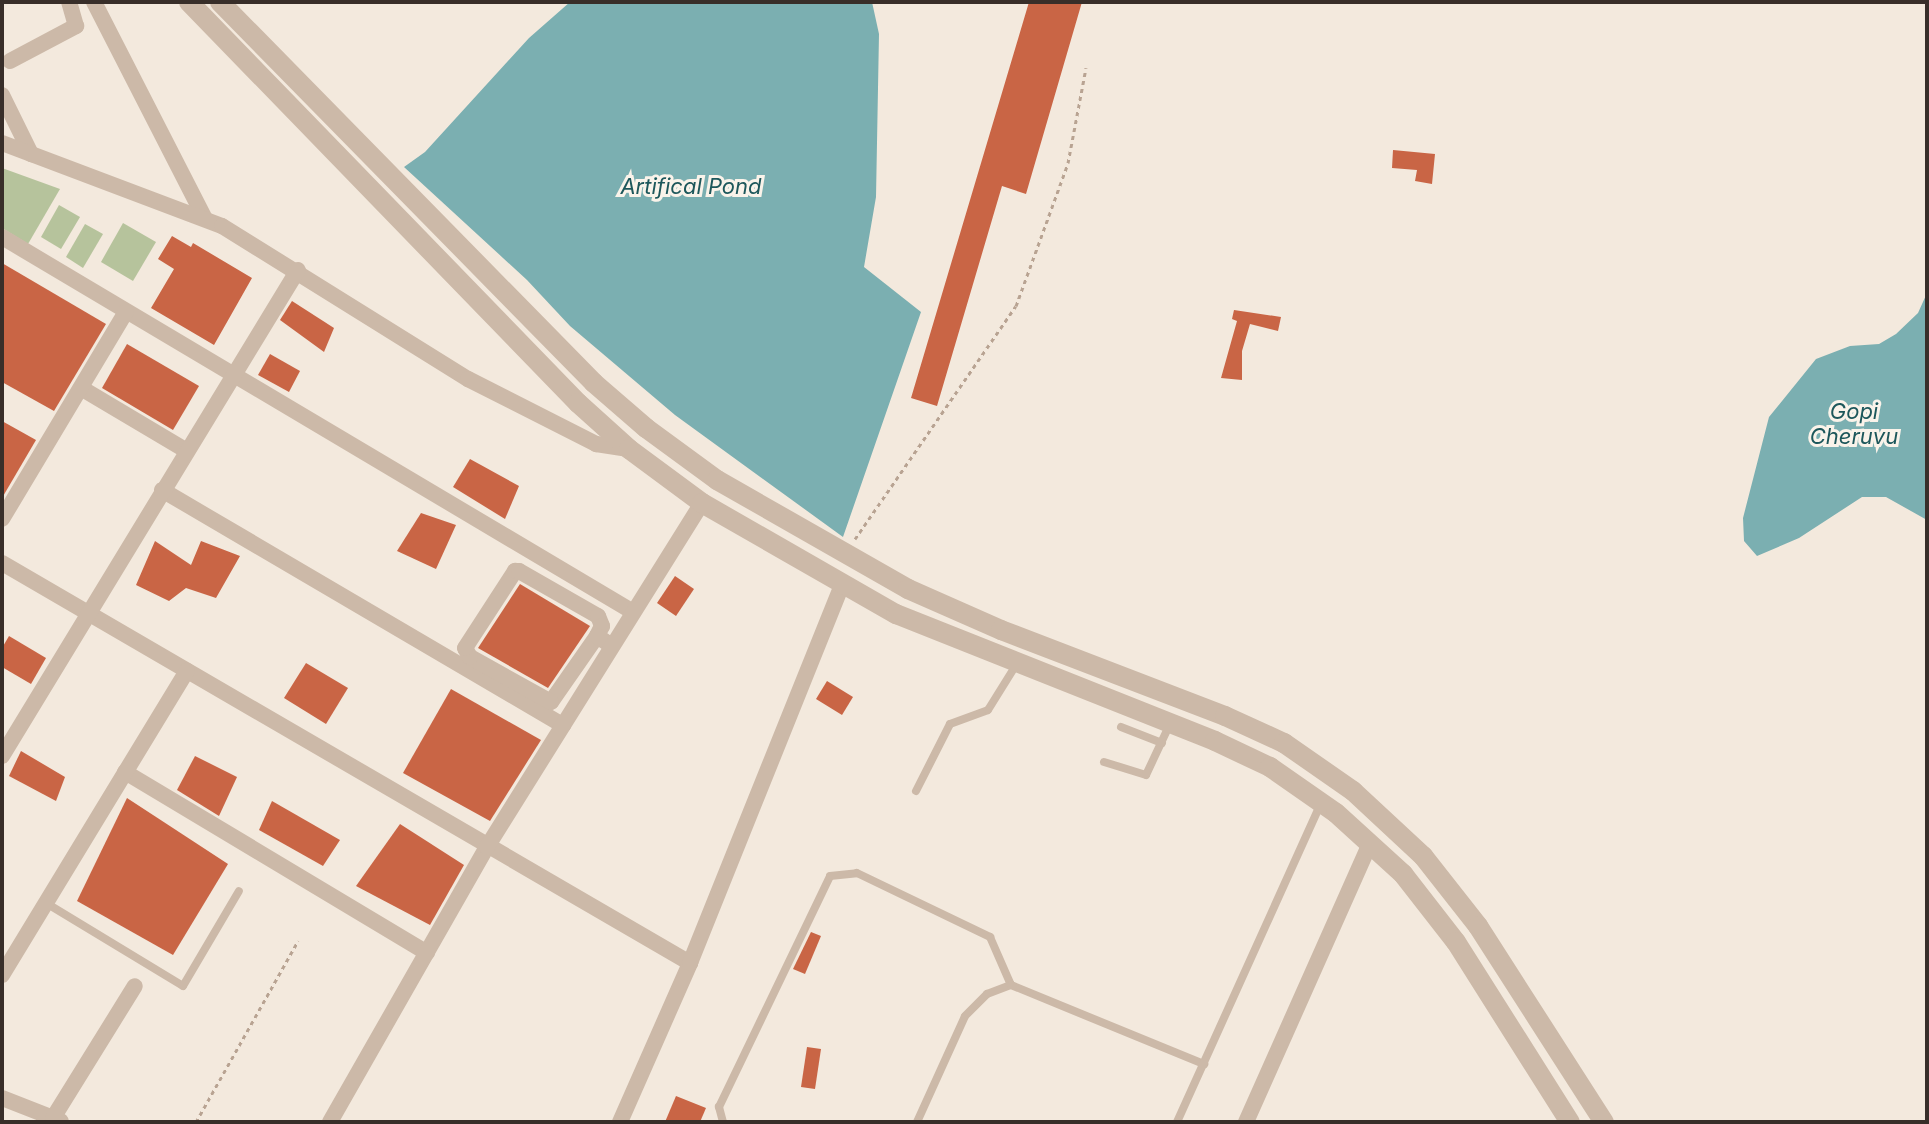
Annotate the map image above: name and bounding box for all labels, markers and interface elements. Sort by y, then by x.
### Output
water label: Artifical Pond [620,174,762,200]
water label: Gopi Cheruvu [1810,398,1898,450]

